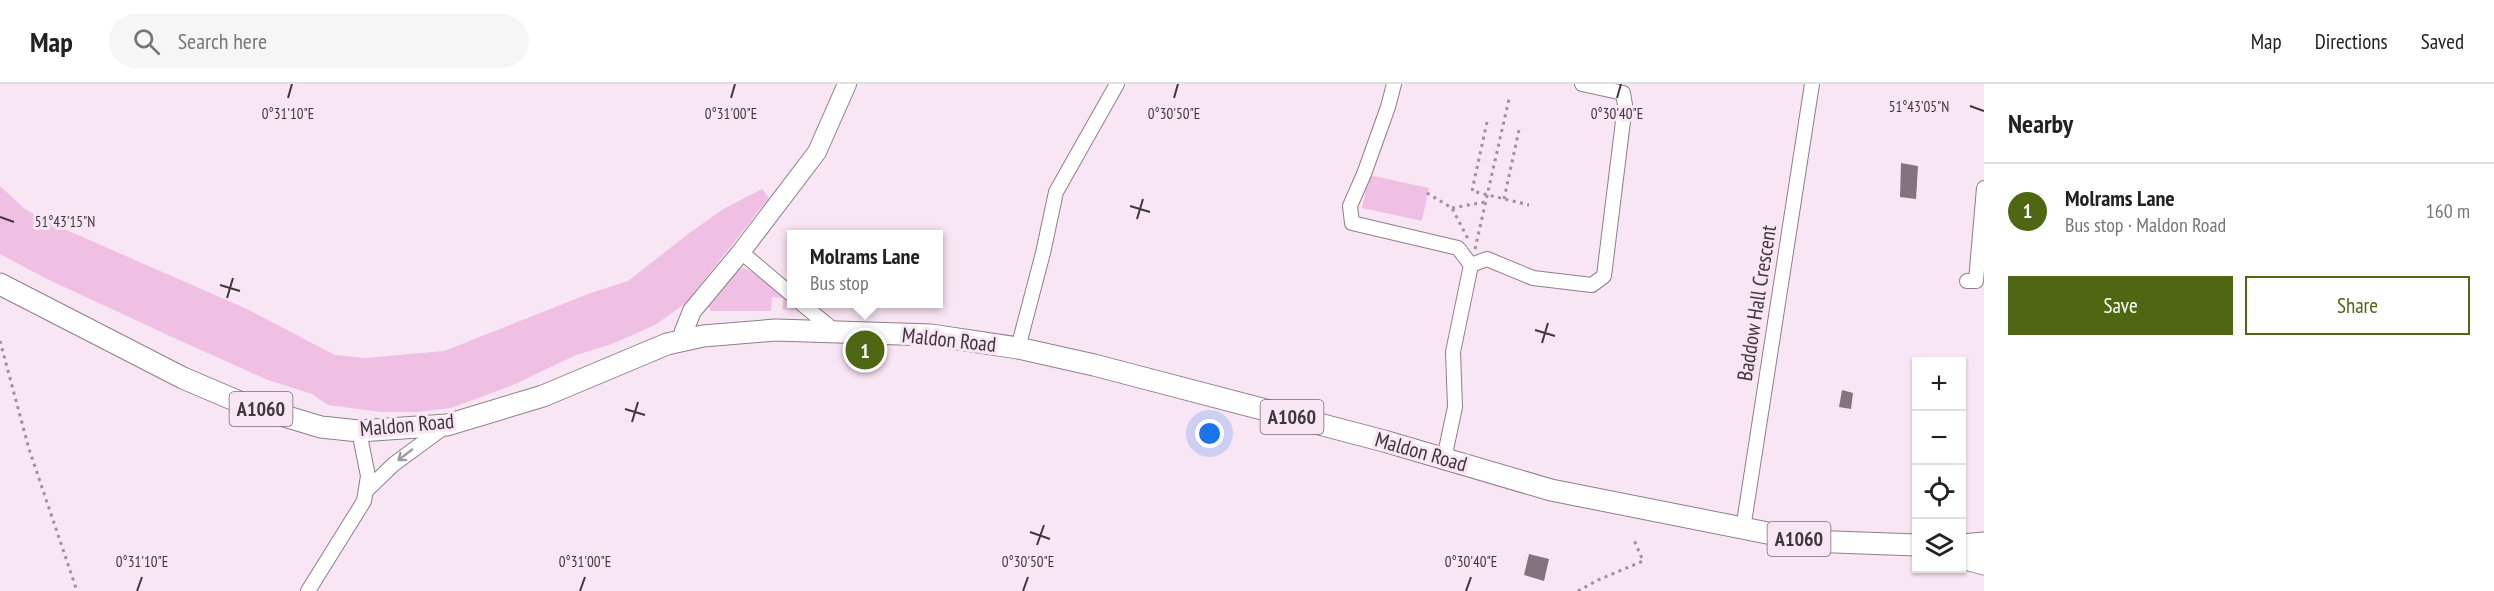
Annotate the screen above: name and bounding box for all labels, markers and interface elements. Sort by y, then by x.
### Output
search box [109,14,529,68]
text: Map [30,23,73,60]
icon: search [130,25,163,58]
text: Search here [178,27,267,55]
text: Map [2251,28,2282,55]
text: Directions [2315,28,2388,55]
text: Saved [2421,28,2464,55]
text: 51°43'05"N [1889,97,1949,116]
text: 0°31'10"E [262,104,314,123]
text: 0°31'00"E [705,104,757,123]
text: 0°30'50"E [1148,104,1200,123]
text: 0°30'40"E [1591,104,1643,123]
text: Nearby [2008,107,2073,140]
text: Molrams Lane [2065,184,2175,212]
text: 1 [2023,198,2032,224]
text: 160 m [2426,198,2470,224]
text: 51°43'15"N [35,212,95,231]
text: Bus stop · Maldon Road [2065,212,2226,238]
street label: Baddow Hall Crescent [1731,223,1782,383]
popup [787,230,943,308]
text: Molrams Lane [810,242,920,270]
text: Bus stop [810,270,869,296]
button: Save [2008,276,2233,335]
button: Share [2245,276,2470,335]
street label: Maldon Road [901,321,997,358]
pin: 1 [846,328,884,372]
map controls [1912,357,1966,573]
button: + [1912,357,1966,411]
road number: A1060 [230,392,292,426]
road number: A1060 [1260,400,1324,434]
street label: Maldon Road [359,407,455,442]
button: − [1912,411,1966,465]
your location [1195,419,1224,448]
street label: Maldon Road [1372,426,1470,477]
one-way arrow [397,449,413,462]
button: locate [1912,465,1966,519]
button: layers [1912,519,1966,573]
road number: A1060 [1768,522,1830,556]
text: 0°31'10"E [116,552,168,571]
text: 0°31'00"E [559,552,611,571]
text: 0°30'50"E [1002,552,1054,571]
text: 0°30'40"E [1445,552,1497,571]

